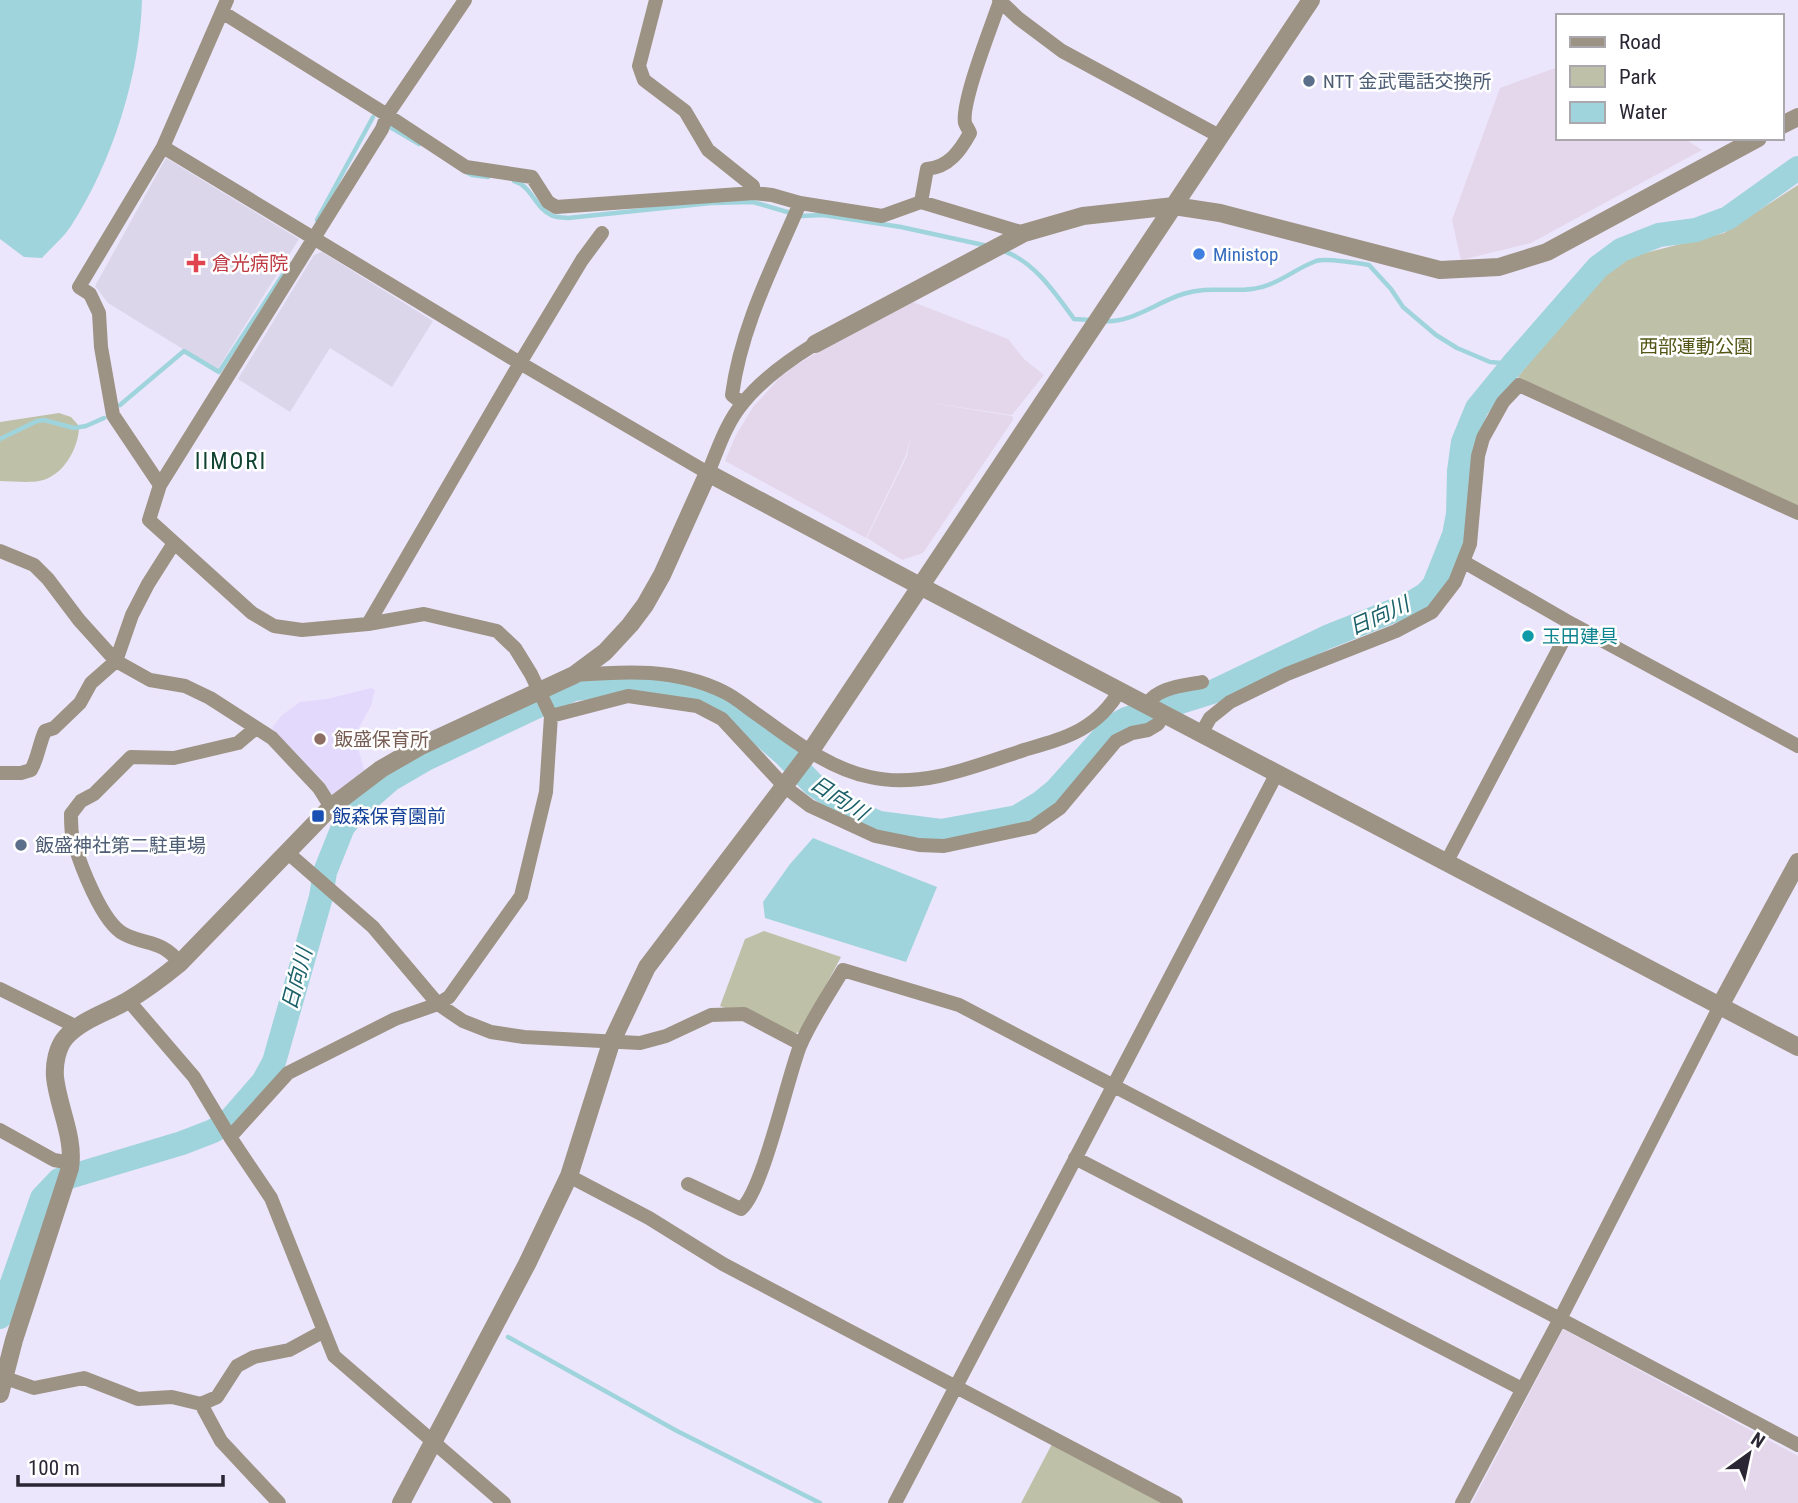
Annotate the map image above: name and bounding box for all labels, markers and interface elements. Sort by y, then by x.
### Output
legend [1556,14,1784,140]
text: Road [1619,30,1661,54]
text: Park [1619,65,1657,89]
place label: NTT 金武電話交換所 [1323,70,1491,93]
marker: NTT 金武電話交換所 [1301,73,1317,89]
text: Water [1619,100,1667,124]
place label: Ministop [1213,243,1278,266]
marker: Ministop [1191,246,1207,262]
place label: 倉光病院 [212,252,288,275]
marker: 倉光病院 [186,253,206,273]
park label: 西部運動公園 [1639,335,1753,358]
district label: IIMORI [195,448,267,475]
water label: 日向川 [1345,591,1414,640]
place label: 玉田建具 [1542,625,1618,648]
marker: 玉田建具 [1520,628,1536,644]
place label: 飯盛保育所 [334,728,429,751]
marker: 飯盛保育所 [312,731,328,747]
water label: 日向川 [806,771,874,826]
place label: 飯森保育園前 [332,805,446,828]
marker: 飯森保育園前 [310,808,326,824]
place label: 飯盛神社第二駐車場 [35,834,206,857]
marker: 飯盛神社第二駐車場 [13,837,29,853]
water label: 日向川 [277,944,317,1013]
north arrow [1714,1419,1784,1489]
text: N [1747,1427,1769,1453]
scale bar [18,1444,222,1488]
text: 100 m [28,1456,80,1480]

